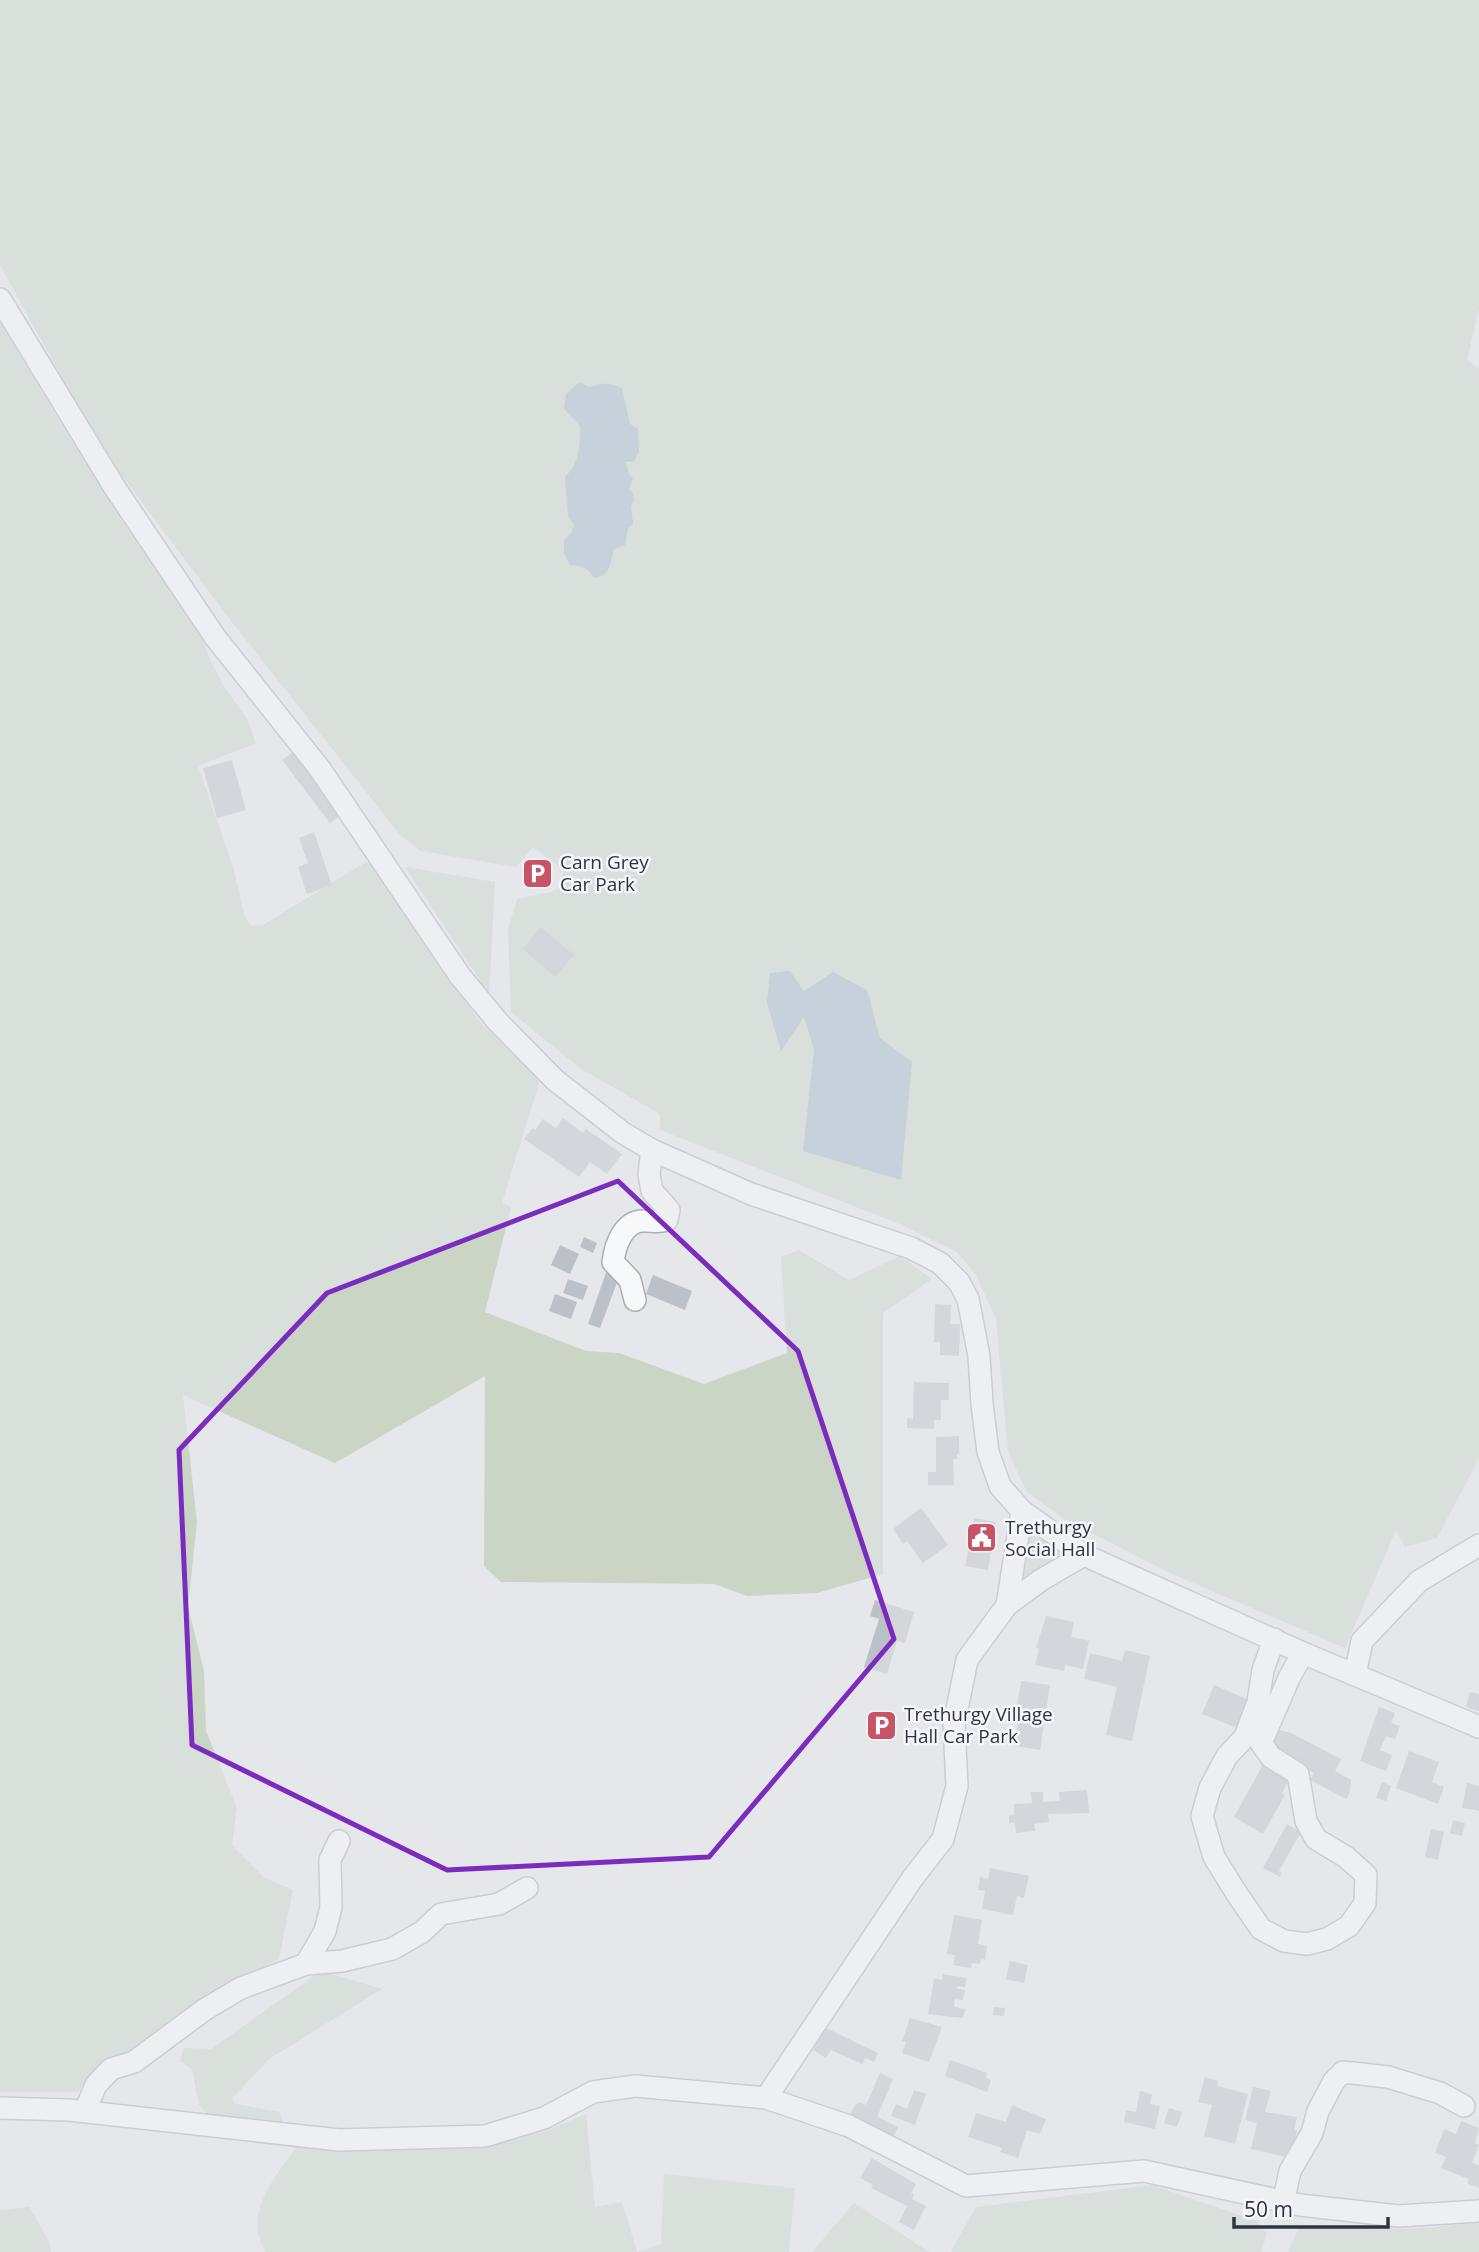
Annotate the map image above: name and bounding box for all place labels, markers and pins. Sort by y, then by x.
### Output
place label: Carn Grey Car Park [560,849,649,897]
parking icon: Carn Grey Car Park [520,856,554,890]
place label: Trethurgy Social Hall [1005,1514,1095,1562]
public building icon: Trethurgy Social Hall [965,1521,999,1555]
place label: Trethurgy Village Hall Car Park [904,1701,1053,1749]
parking icon: Trethurgy Village Hall Car Park [864,1708,898,1742]

